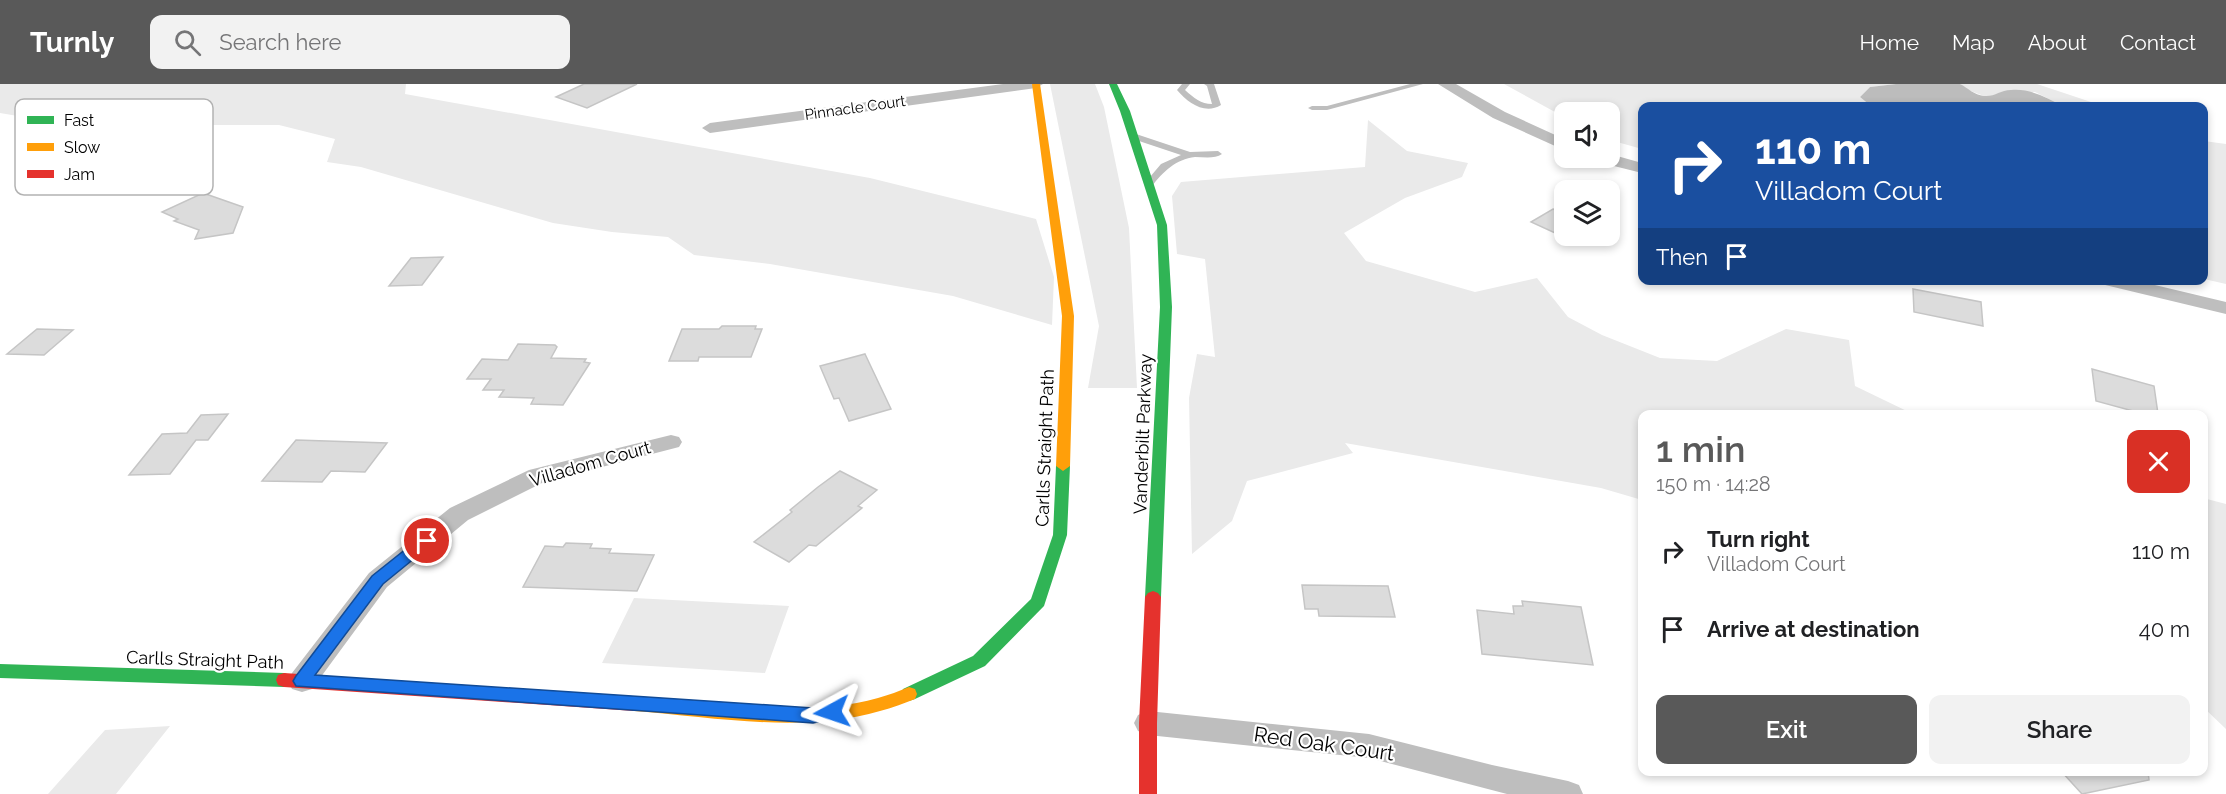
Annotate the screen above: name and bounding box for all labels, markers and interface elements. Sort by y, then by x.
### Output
search box [150,15,570,69]
text: Turnly [30,26,114,59]
icon: search [171,26,204,59]
text: Search here [219,29,341,55]
text: Home [1860,30,1919,55]
text: Map [1952,30,1995,55]
text: About [2028,30,2087,55]
text: Contact [2120,30,2196,55]
street label: Pinnacle Court [803,92,907,124]
legend [15,99,213,195]
map controls [1554,102,1620,246]
button: sound [1554,102,1620,168]
text: Fast [64,111,95,130]
text: 110 m [1755,125,1871,174]
icon: right [1656,126,1734,204]
text: Slow [64,138,100,157]
text: Jam [64,165,95,184]
text: Villadom Court [1755,175,1942,206]
button: layers [1554,180,1620,246]
icon: arrive [1720,240,1753,273]
text: Then [1656,244,1708,270]
street label: Vanderbilt Parkway [1129,353,1156,515]
street label: Carlls Straight Path [1031,369,1058,527]
text: 1 min [1656,428,1745,470]
button: close [2127,430,2190,493]
street label: Villadom Court [527,436,653,491]
text: 150 m · 14:28 [1656,472,1771,496]
pin [401,515,452,566]
icon: arrive [410,524,443,557]
text: Turn right [1707,526,1810,552]
icon: right [1656,535,1689,568]
text: 110 m [2132,538,2190,564]
text: Villadom Court [1707,552,1846,576]
icon: arrive [1656,613,1689,646]
text: Arrive at destination [1707,616,1920,642]
text: 40 m [2139,616,2190,642]
street label: Carlls Straight Path [126,646,284,673]
position arrow [800,680,864,744]
button: Exit [1656,695,1917,764]
button: Share [1929,695,2190,764]
street label: Red Oak Court [1252,721,1396,766]

